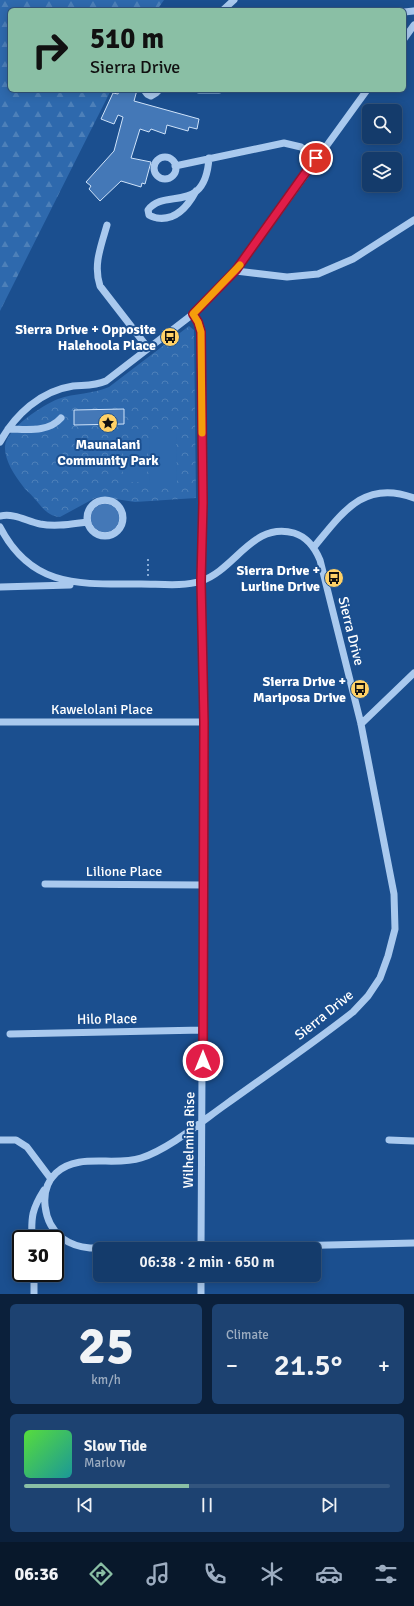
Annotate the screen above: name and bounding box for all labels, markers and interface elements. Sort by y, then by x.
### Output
text: 510 m [90,22,164,56]
icon: right [24,24,76,76]
text: Sierra Drive [90,56,180,78]
map controls [362,104,402,192]
button: search [362,104,402,144]
pin [299,141,333,175]
icon: arrive [305,147,327,169]
button: layers [362,152,402,192]
place label: Sierra Drive + Opposite Halehoola Place [15,321,156,354]
bus stop icon: Sierra Drive + Opposite Halehoola Place [159,326,181,348]
place icon: Maunalani Community Park [97,412,119,434]
place label: Maunalani Community Park [57,436,159,469]
place label: Sierra Drive + Lurline Drive [236,562,320,595]
bus stop icon: Sierra Drive + Lurline Drive [323,567,345,589]
street label: Sierra Drive [334,595,368,667]
place label: Sierra Drive + Mariposa Drive [253,673,346,706]
bus stop icon: Sierra Drive + Mariposa Drive [349,678,371,700]
street label: Kawelolani Place [51,701,153,718]
street label: Lilione Place [86,863,162,880]
street label: Sierra Drive [291,986,357,1044]
street label: Hilo Place [77,1010,137,1028]
position arrow [182,1040,224,1082]
street label: Wilhelmina Rise [180,1092,198,1188]
speed limit sign: 30 [12,1230,64,1282]
text: 06:38 · 2 min · 650 m [140,1253,274,1271]
text: 25 [78,1314,134,1378]
text: Climate [226,1327,269,1343]
text: 21.5° [274,1347,342,1384]
text: − [226,1352,238,1379]
text: + [378,1352,390,1379]
text: km/h [91,1372,121,1388]
text: Slow Tide [84,1437,147,1455]
text: Marlow [84,1455,126,1471]
icon: previous [74,1494,96,1516]
icon: pause [196,1494,218,1516]
icon: next [318,1494,340,1516]
icon: directions [87,1560,115,1588]
icon: music [144,1560,172,1588]
icon: phone [201,1560,229,1588]
icon: climate [258,1560,286,1588]
icon: car [315,1560,343,1588]
icon: filters [372,1560,400,1588]
text: 06:36 [14,1563,59,1585]

